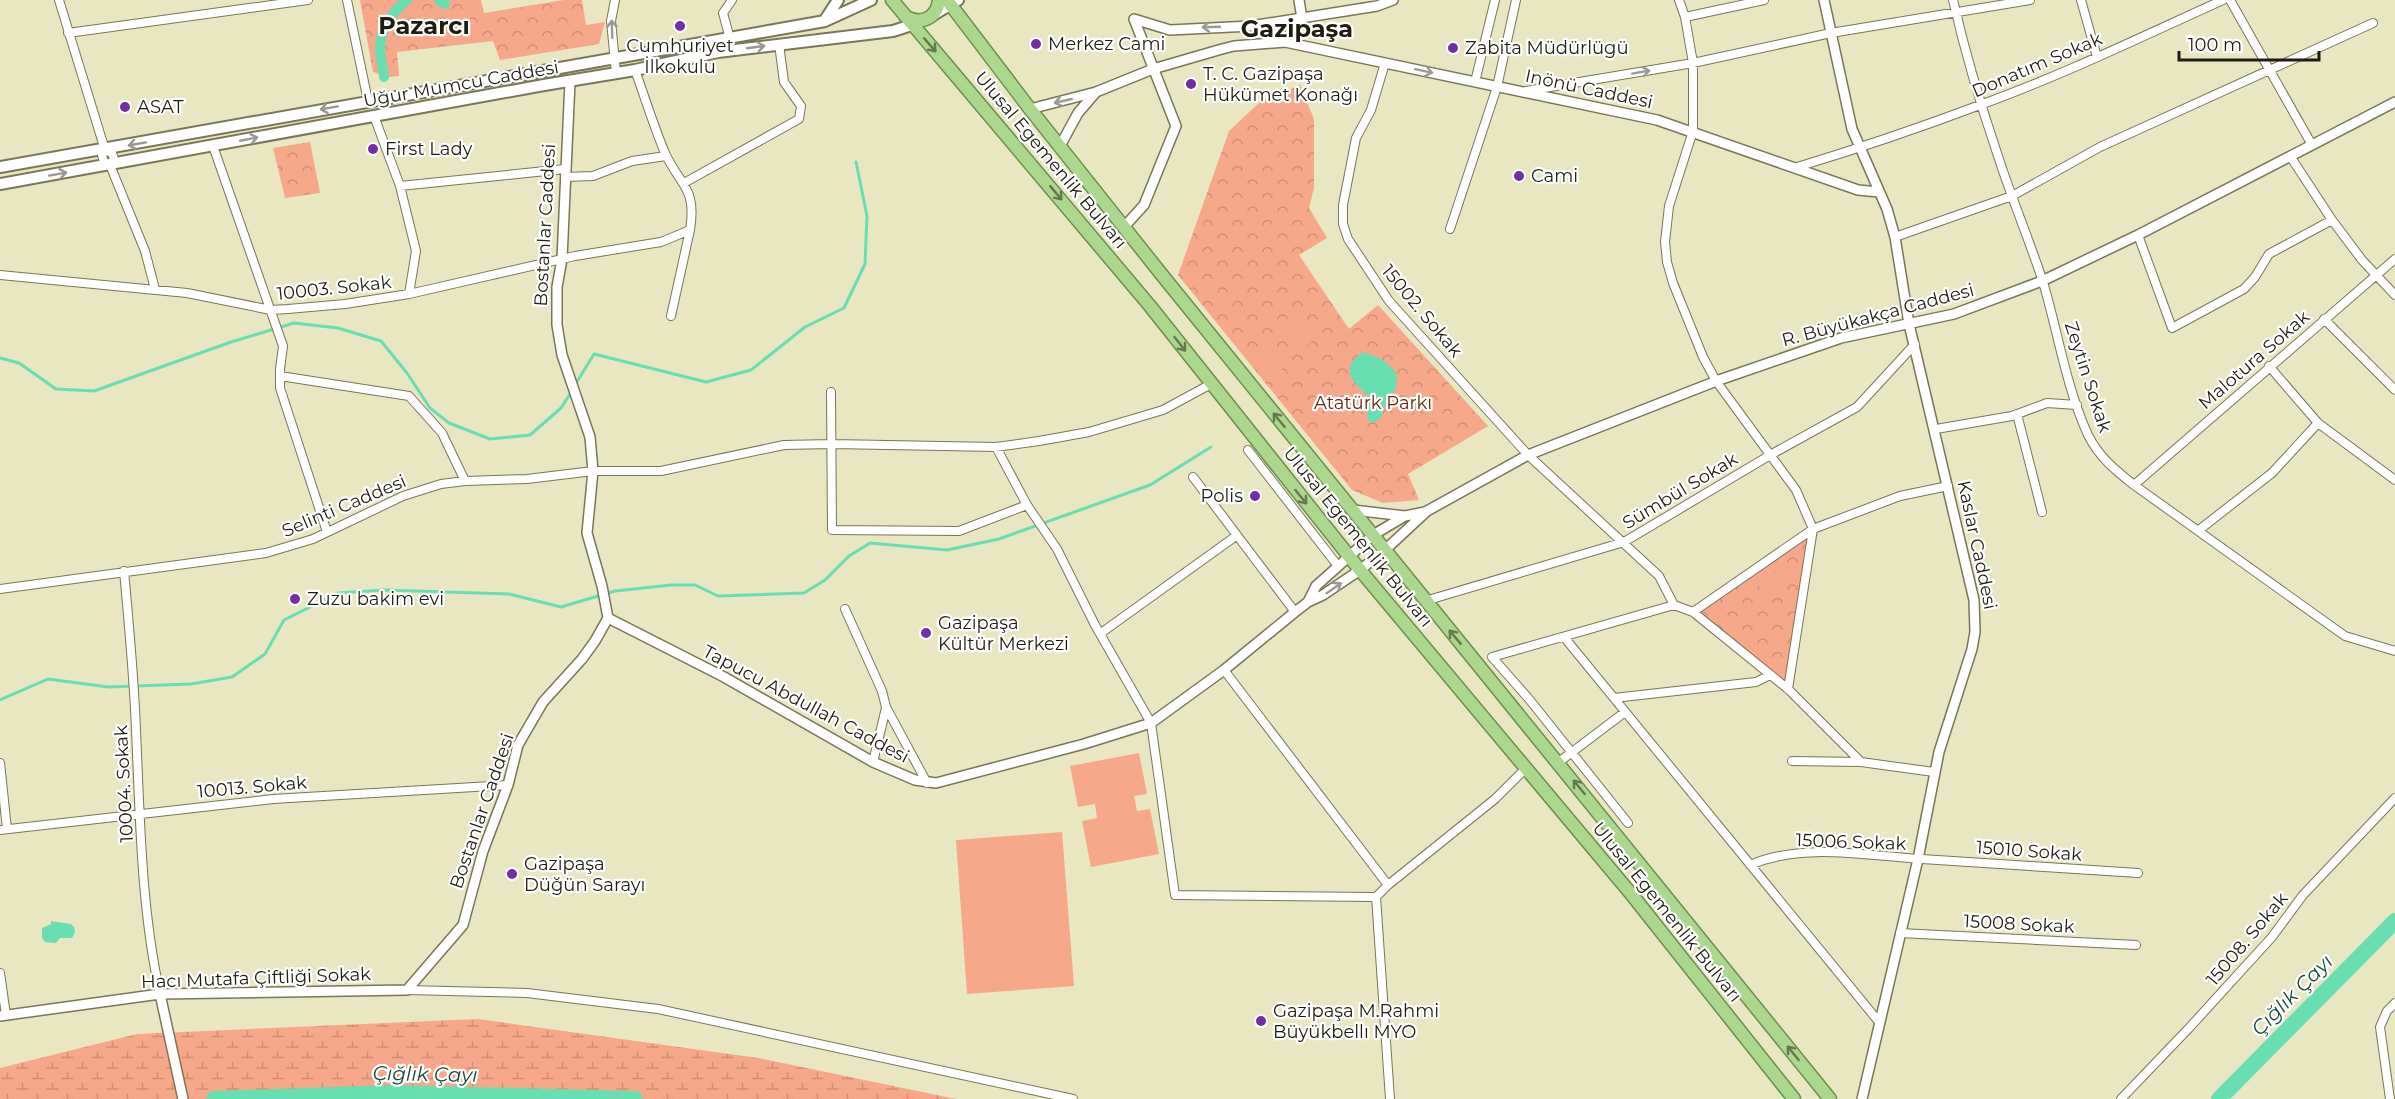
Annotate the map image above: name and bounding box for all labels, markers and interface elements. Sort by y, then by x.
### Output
district label: Pazarcı [378,11,470,40]
district label: Gazipaşa [1241,14,1353,43]
one-way arrow [606,19,618,39]
marker: Cumhuriyet İlkokulu [673,19,687,33]
one-way arrow [1201,22,1221,33]
scale bar [2179,24,2318,62]
street label: Donatım Sokak [1969,28,2106,102]
place label: Merkez Cami [1048,33,1165,55]
text: 100 m [2188,34,2242,56]
place label: Cumhuriyet İlkokulu [626,35,734,78]
one-way arrow [923,37,937,52]
marker: Merkez Cami [1029,37,1043,51]
place label: Zabita Müdürlügü [1465,37,1629,59]
one-way arrow [746,41,765,52]
marker: Zabita Müdürlügü [1446,41,1460,55]
street label: Uğur Mumcu Caddesi [362,56,560,112]
place label: T. C. Gazipaşa Hükümet Konağı [1203,63,1358,106]
street label: Inönü Caddesi [1523,65,1655,113]
one-way arrow [1415,66,1434,78]
one-way arrow [1631,66,1651,77]
street label: Ulusal Egemenlik Bulvarı [970,67,1132,253]
marker: T. C. Gazipaşa Hükümet Konağı [1184,77,1198,91]
one-way arrow [1054,95,1073,107]
place label: ASAT [137,96,184,118]
marker: ASAT [118,100,132,114]
one-way arrow [320,103,339,114]
one-way arrow [239,134,259,145]
one-way arrow [128,138,148,149]
place label: First Lady [385,138,473,160]
marker: First Lady [366,142,380,156]
street label: Bostanlar Caddesi [530,143,560,307]
place label: Cami [1531,165,1578,187]
one-way arrow [47,168,67,179]
marker: Cami [1512,169,1526,183]
one-way arrow [1050,185,1063,201]
street label: 15002. Sokak [1377,260,1467,362]
street label: 10003. Sokak [276,271,393,305]
street label: R. Büyükakça Caddesi [1779,279,1977,351]
street label: Malotura Sokak [2194,306,2314,414]
street label: Zeytin Sokak [2060,319,2116,436]
one-way arrow [1173,336,1186,352]
park label: Atatürk Parkı [1314,392,1432,414]
one-way arrow [1272,413,1286,428]
street label: Ulusal Egemenlik Bulvarı [1279,443,1437,631]
street label: Sümbül Sokak [1618,448,1742,534]
street label: Selinti Caddesi [279,470,409,542]
street label: Kaslar Caddesi [1953,478,2001,612]
place label: Polis [1201,485,1243,507]
one-way arrow [1295,488,1308,504]
marker: Polis [1248,489,1262,503]
one-way arrow [1326,582,1342,594]
place label: Zuzu bakim evi [307,588,444,610]
marker: Zuzu bakim evi [288,592,302,606]
place label: Gazipaşa Kültür Merkezi [938,612,1069,655]
marker: Gazipaşa Kültür Merkezi [919,626,933,640]
one-way arrow [1448,630,1462,645]
street label: Tapucu Abdullah Caddesi [699,640,913,768]
street label: 10004. Sokak [110,725,138,843]
street label: Bostanlar Caddesi [445,730,519,892]
street label: 10013. Sokak [196,771,308,803]
one-way arrow [1572,780,1586,795]
street label: Ulusal Egemenlik Bulvarı [1588,818,1746,1006]
street label: 15006 Sokak [1795,829,1907,855]
street label: 15010 Sokak [1975,836,2083,866]
place label: Gazipaşa Düğün Sarayı [524,853,645,896]
marker: Gazipaşa Düğün Sarayı [505,867,519,881]
street label: 15008. Sokak [2202,888,2293,990]
street label: 15008 Sokak [1963,910,2075,938]
water label: Çığlık Çayı [2246,949,2338,1041]
street label: Hacı Mutafa Çiftliği Sokak [141,963,372,993]
place label: Gazipaşa M.Rahmi Büyükbellı MYO [1273,1000,1439,1043]
marker: Gazipaşa M.Rahmi Büyükbellı MYO [1254,1014,1268,1028]
one-way arrow [1787,1046,1800,1062]
water label: Çığlık Çayı [372,1061,478,1087]

